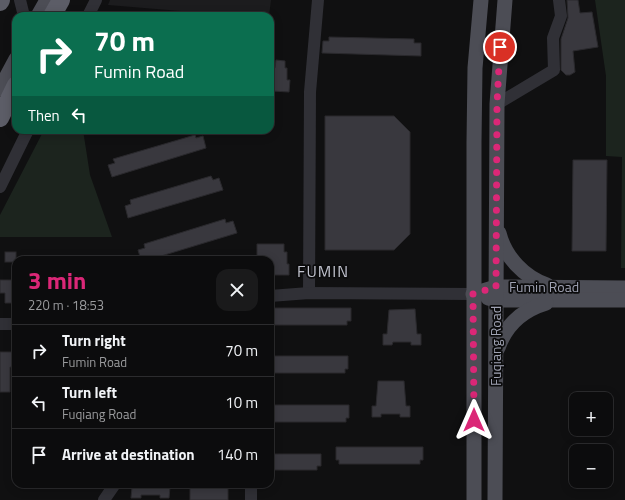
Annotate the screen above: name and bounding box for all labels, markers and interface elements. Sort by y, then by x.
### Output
text: 70 m [94,19,155,62]
icon: right [28,28,80,80]
pin [483,30,517,64]
icon: arrive [489,36,511,58]
text: Fumin Road [94,58,184,85]
text: Then [28,104,60,127]
icon: left [68,104,90,126]
district label: FUMIN [297,259,349,283]
text: 3 min [28,262,86,298]
button: close [216,269,258,311]
street label: Fumin Road [509,276,579,297]
text: 220 m · 18:53 [28,295,104,315]
street label: Fuqiang Road [485,306,506,386]
text: Turn right [62,329,126,352]
text: 70 m [225,339,258,362]
icon: right [28,340,50,362]
text: Fumin Road [62,352,127,372]
text: Turn left [62,381,117,404]
text: 10 m [225,391,258,414]
icon: left [28,392,50,414]
map controls [569,392,613,488]
button: + [569,392,613,436]
position arrow [453,399,495,441]
text: Fuqiang Road [62,404,136,424]
text: Arrive at destination [62,443,195,466]
text: 140 m [217,443,258,466]
icon: arrive [28,444,50,466]
button: − [569,444,613,488]

